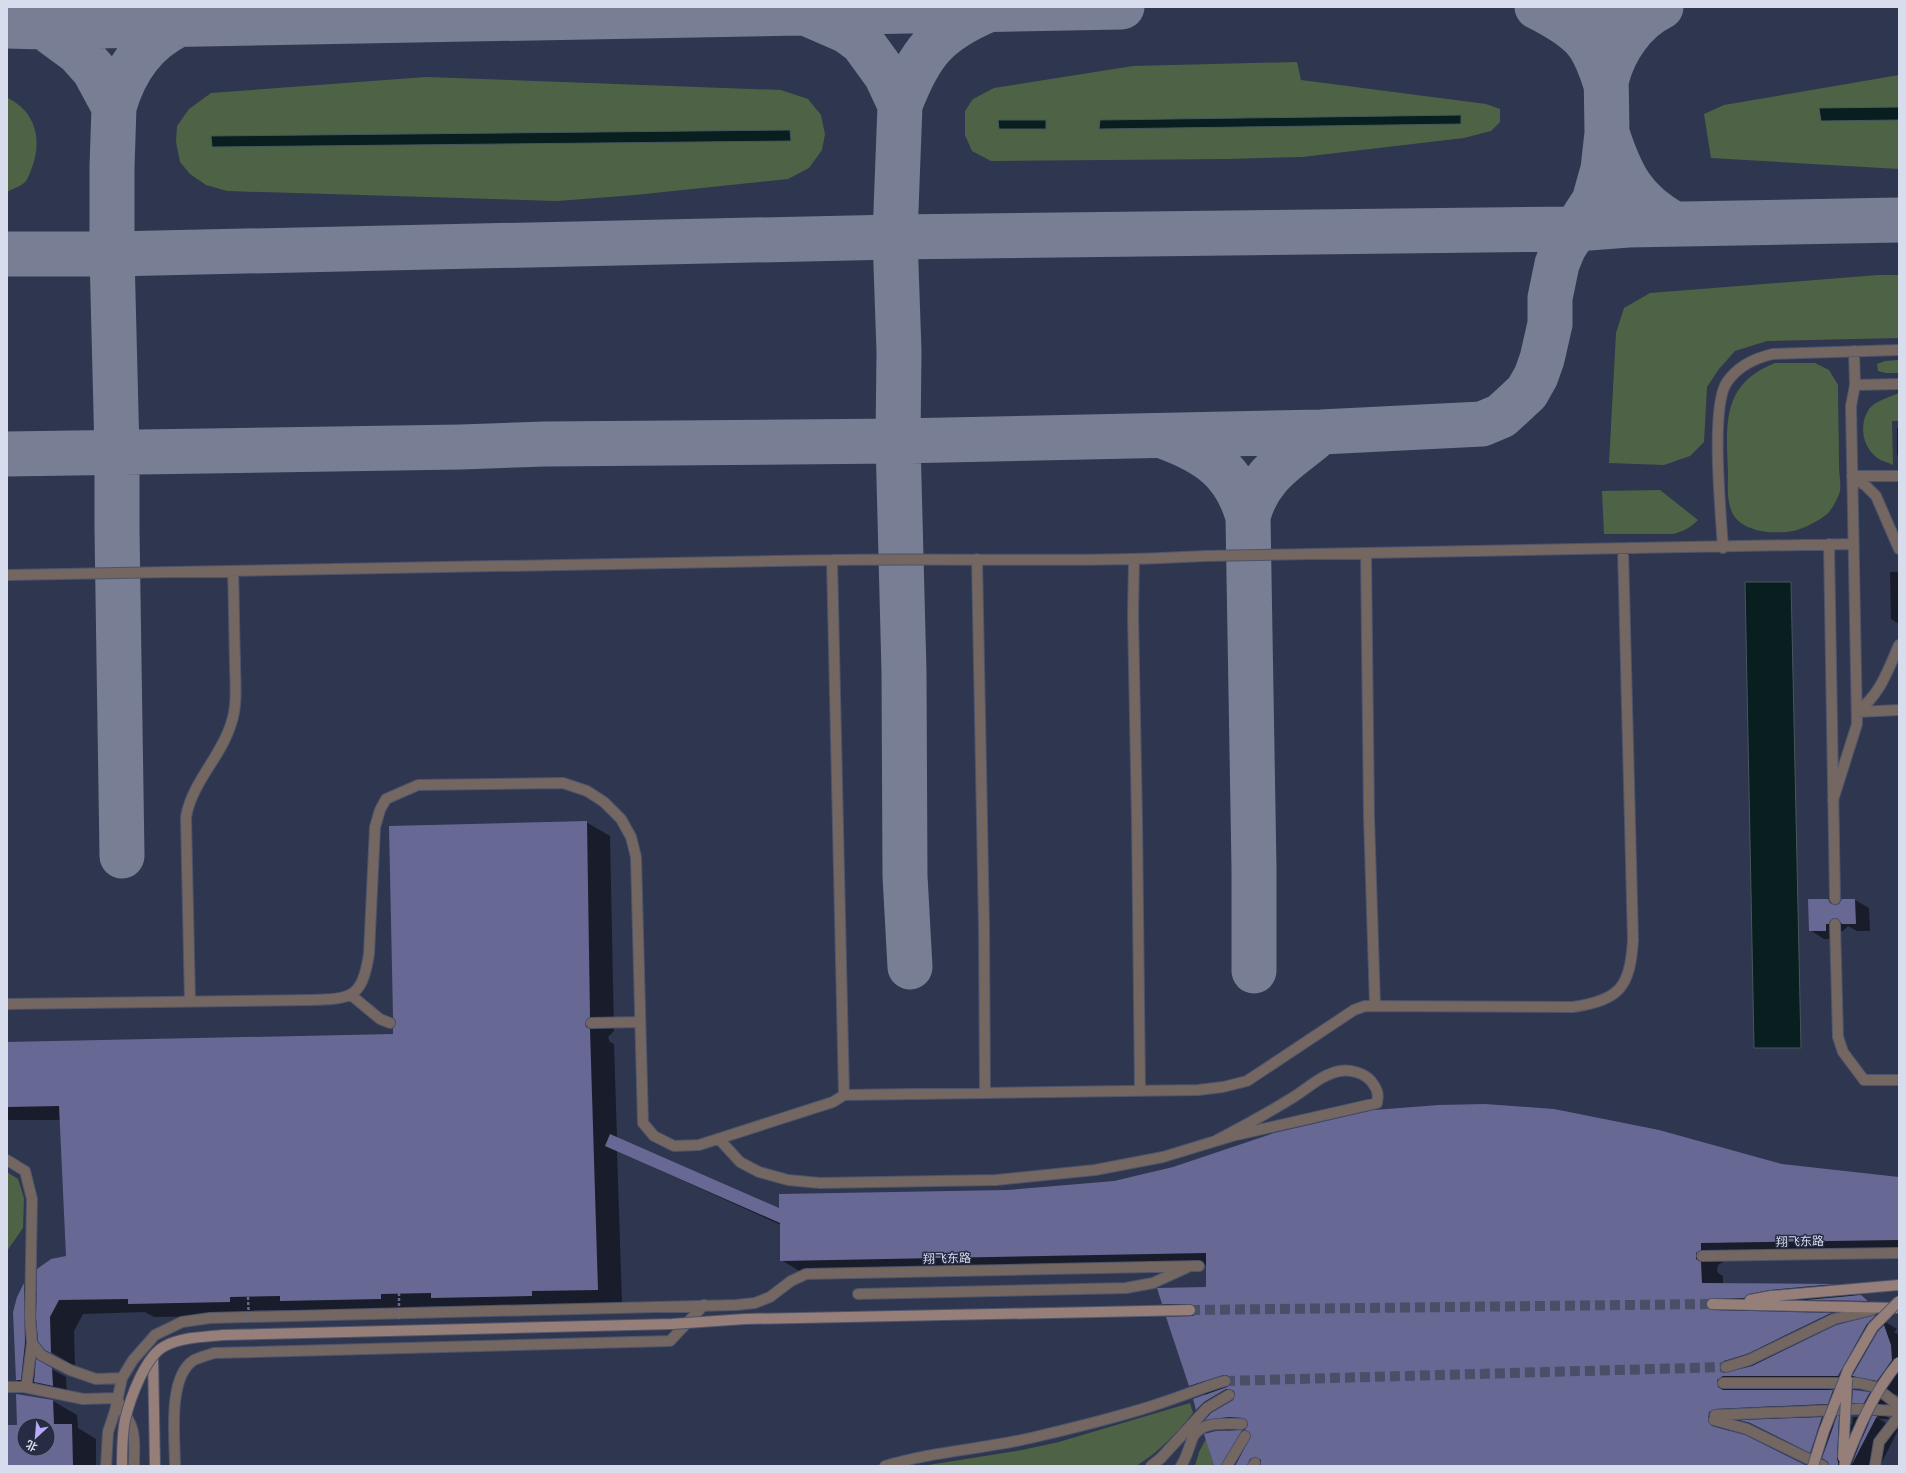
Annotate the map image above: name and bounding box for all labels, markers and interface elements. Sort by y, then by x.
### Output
street label: 翔飞东路 [1776,1232,1824,1250]
street label: 翔飞东路 [923,1249,971,1267]
north arrow [16,1417,56,1457]
text: 北 [23,1437,40,1456]

